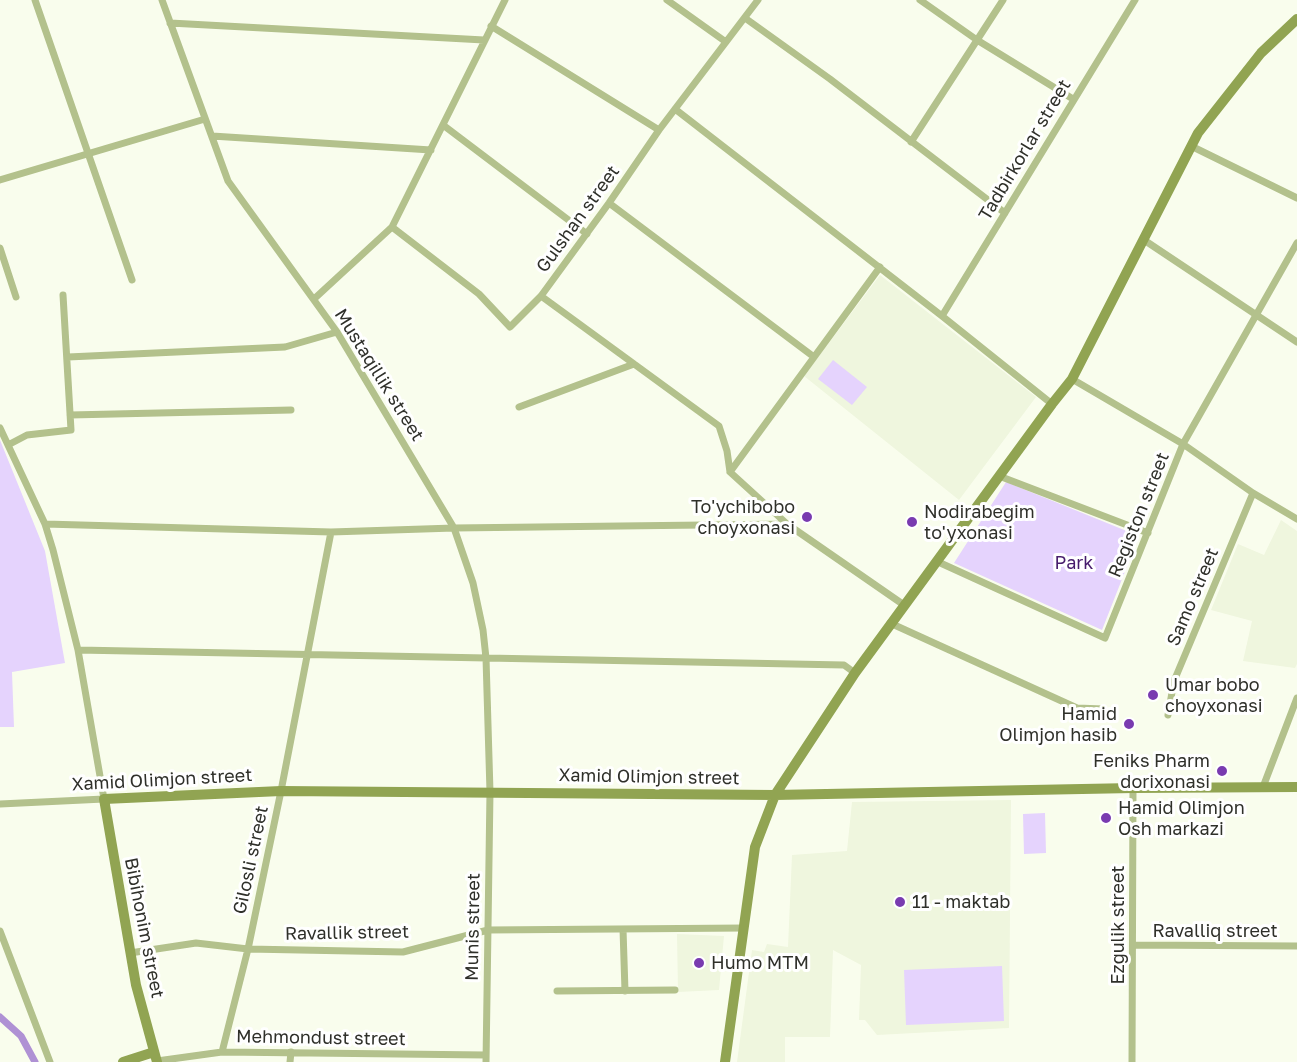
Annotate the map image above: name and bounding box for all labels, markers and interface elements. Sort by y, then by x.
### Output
street label: Tadbirkorlar street [974,76,1076,224]
street label: Gulshan street [532,161,624,277]
street label: Mustaqillik street [330,305,428,445]
street label: Registon street [1104,449,1174,581]
place label: To'ychibobo choyxonasi [691,496,795,538]
place label: Nodirabegim to'yxonasi [924,501,1035,544]
marker: To'ychibobo choyxonasi [800,510,814,524]
marker: Nodirabegim to'yxonasi [905,515,919,529]
street label: Samo street [1163,545,1223,649]
park label: Park [1055,552,1093,574]
place label: Umar bobo choyxonasi [1165,674,1263,716]
marker: Umar bobo choyxonasi [1146,688,1160,702]
place label: Hamid Olimjon hasib [999,703,1117,746]
marker: Hamid Olimjon hasib [1122,717,1136,731]
place label: Feniks Pharm dorixonasi [1093,750,1210,792]
street label: Xamid Olimjon street [71,764,253,796]
marker: Feniks Pharm dorixonasi [1215,764,1229,778]
street label: Xamid Olimjon street [558,765,740,789]
place label: Hamid Olimjon Osh markazi [1118,797,1245,840]
street label: Gilosli street [229,804,273,916]
marker: Hamid Olimjon Osh markazi [1099,811,1113,825]
street label: Bibihonim street [120,856,168,1000]
street label: Ezgulik street [1107,865,1129,985]
street label: Munis street [461,873,485,981]
place label: 11 - maktab [912,891,1010,913]
marker: 11 - maktab [893,895,907,909]
street label: Ravalliq street [1152,920,1278,942]
street label: Ravallik street [285,921,409,945]
place label: Humo MTM [711,952,809,974]
marker: Humo MTM [692,956,706,970]
street label: Mehmondust street [236,1026,406,1050]

